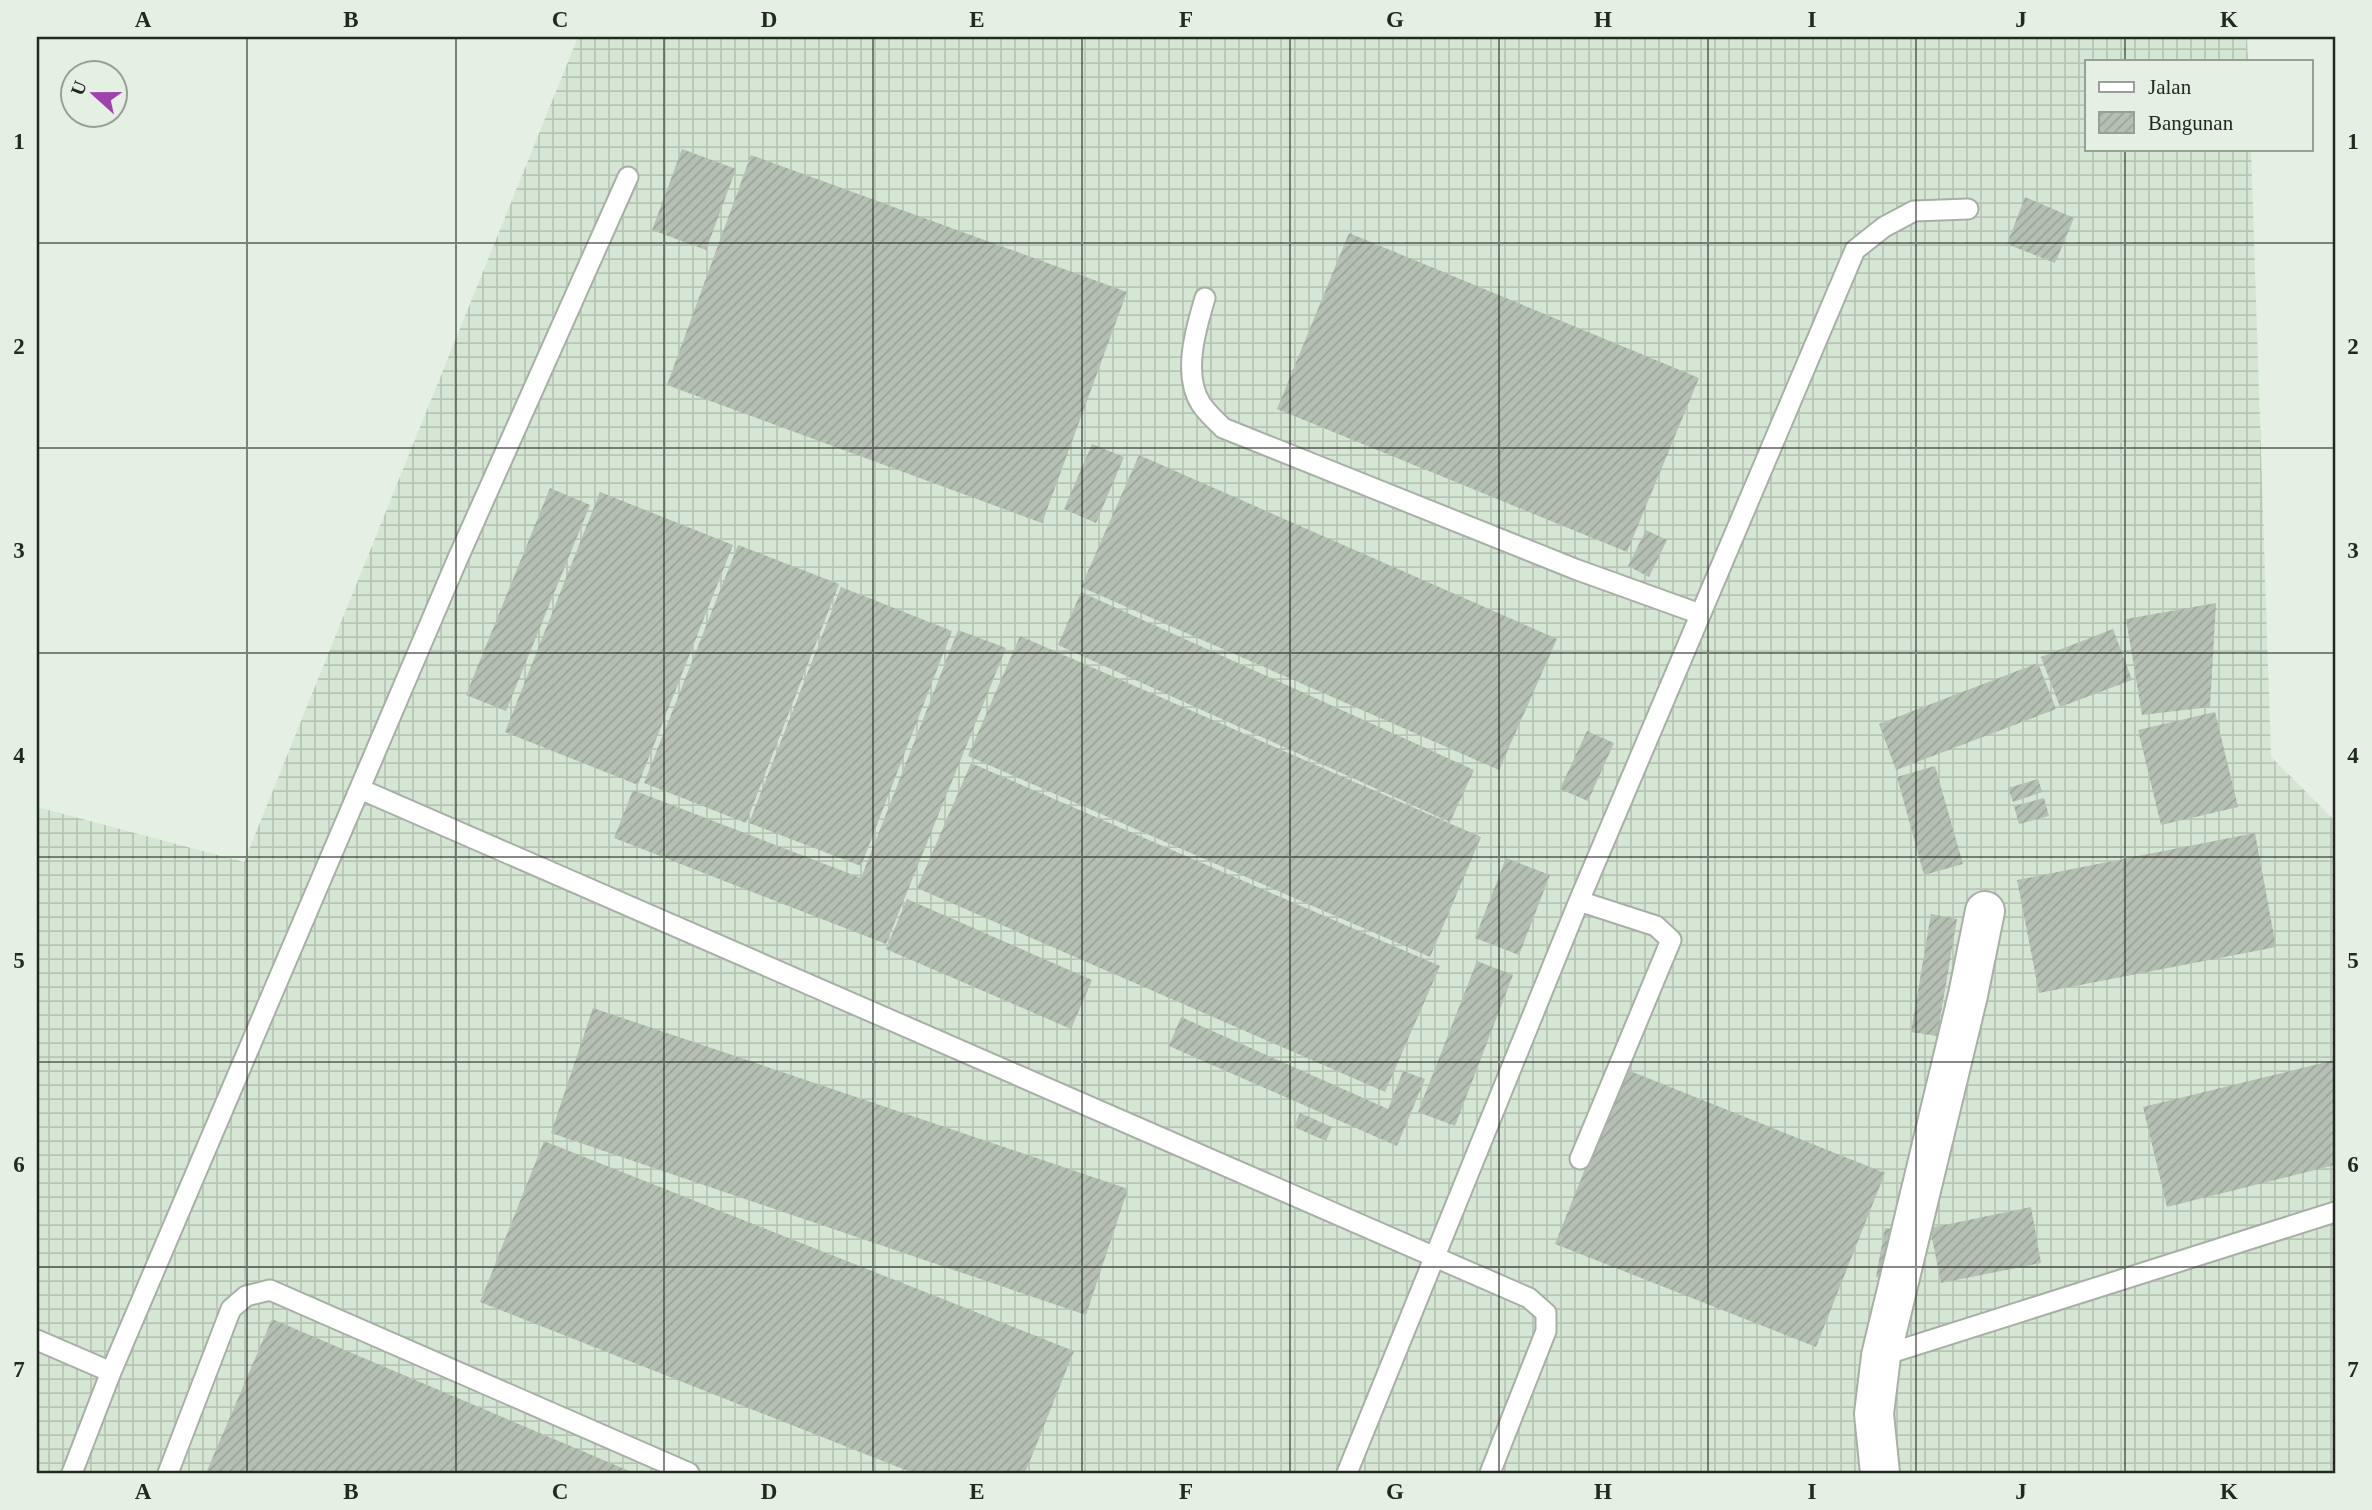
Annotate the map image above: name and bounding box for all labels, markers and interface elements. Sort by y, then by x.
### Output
text: A [135,7,152,32]
text: B [343,7,359,32]
text: C [552,7,568,32]
text: D [761,7,777,32]
text: E [969,7,985,32]
text: F [1179,7,1193,32]
text: G [1386,7,1404,32]
text: H [1594,7,1612,32]
text: I [1808,7,1817,32]
text: J [2015,7,2027,32]
text: K [2220,7,2238,32]
north arrow [60,60,130,130]
legend [2085,60,2312,150]
text: Jalan [2148,75,2192,99]
text: U [66,78,91,98]
text: Bangunan [2148,111,2234,135]
text: 1 [13,129,25,154]
text: 1 [2347,129,2359,154]
text: 2 [13,334,25,359]
text: 2 [2347,334,2359,359]
text: 3 [13,538,25,563]
text: 3 [2347,538,2359,563]
text: 4 [13,743,25,768]
text: 4 [2347,743,2359,768]
text: 5 [13,948,25,973]
text: 5 [2347,948,2359,973]
text: 6 [13,1152,25,1177]
text: 6 [2347,1152,2359,1177]
text: 7 [13,1357,25,1382]
text: 7 [2347,1357,2359,1382]
text: A [135,1479,152,1504]
text: B [343,1479,359,1504]
text: C [552,1479,568,1504]
text: D [761,1479,777,1504]
text: E [969,1479,985,1504]
text: F [1179,1479,1193,1504]
text: G [1386,1479,1404,1504]
text: H [1594,1479,1612,1504]
text: I [1808,1479,1817,1504]
text: J [2015,1479,2027,1504]
text: K [2220,1479,2238,1504]

